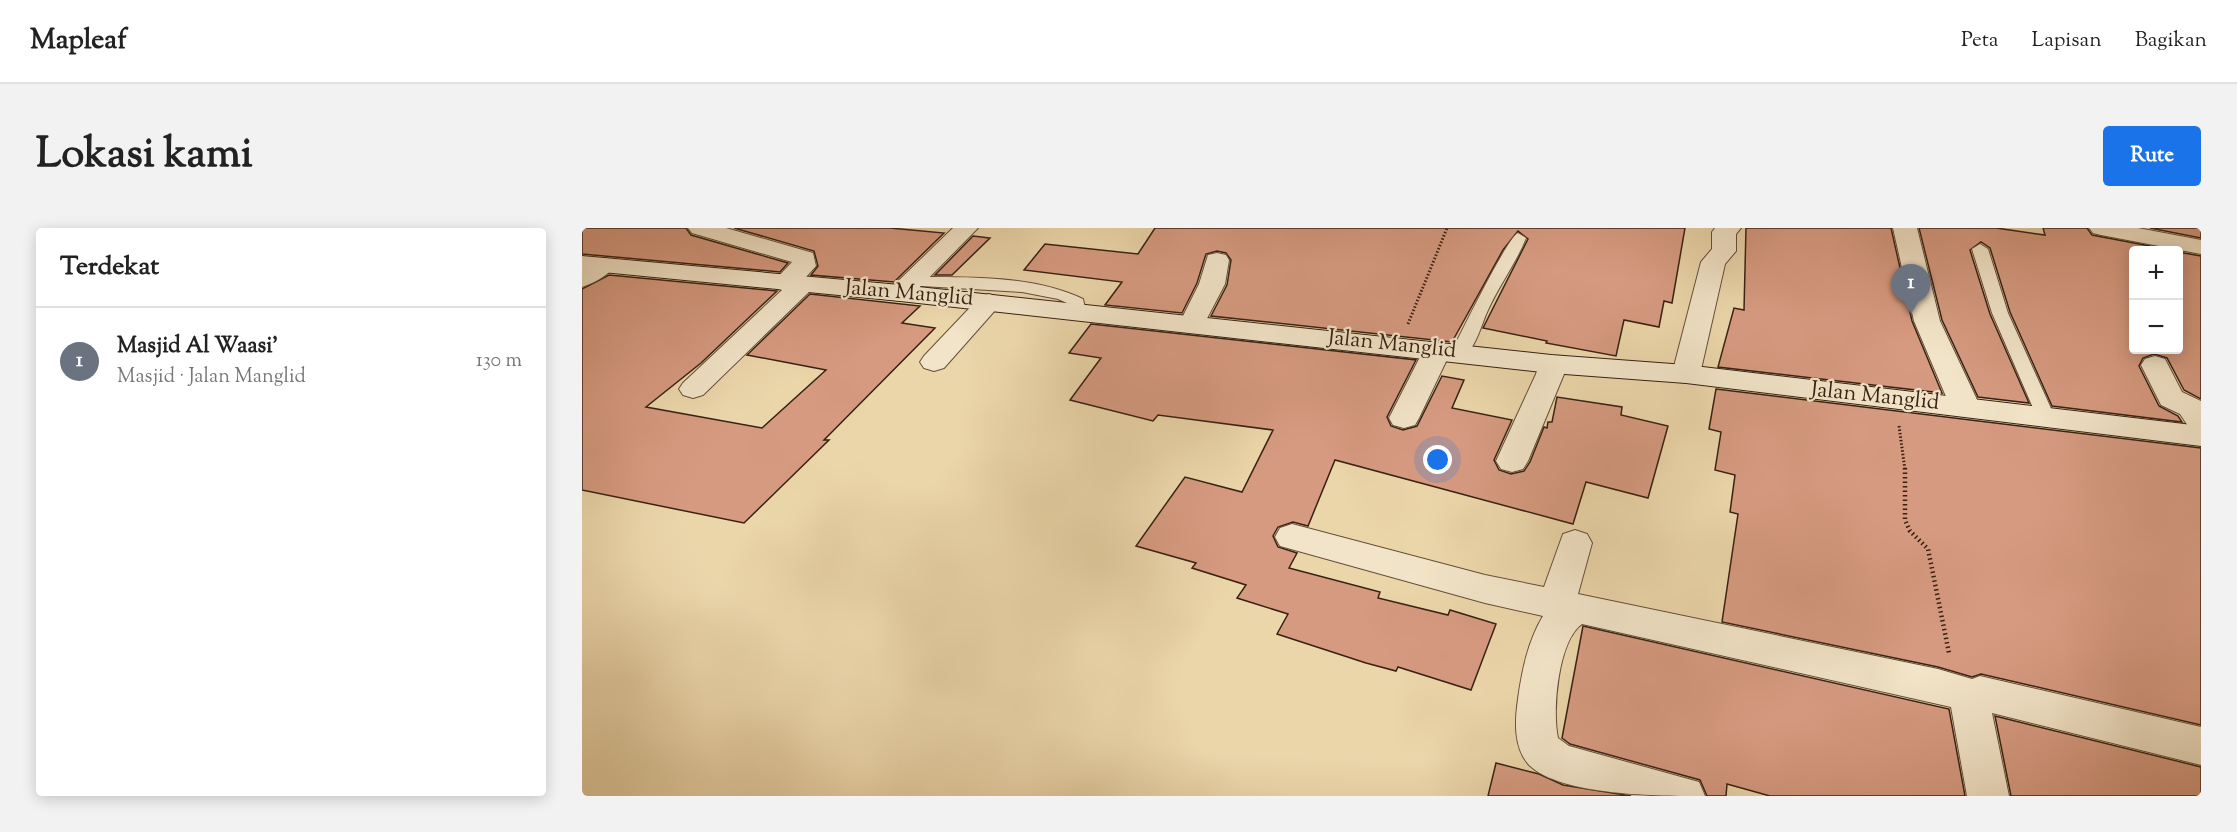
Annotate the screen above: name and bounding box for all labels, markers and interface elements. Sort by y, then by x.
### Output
text: Mapleaf [30,21,127,61]
text: Peta [1961,26,1999,56]
text: Lapisan [2032,26,2102,56]
text: Bagikan [2135,26,2207,56]
text: Lokasi kami [36,126,253,186]
button: Rute [2103,126,2201,186]
map controls [2129,246,2183,354]
button: + [2129,246,2183,300]
text: Terdekat [60,249,159,286]
pin: 1 [1892,264,1930,314]
street label: Jalan Manglid [842,272,975,316]
button: − [2129,300,2183,354]
street label: Jalan Manglid [1325,322,1458,368]
text: Masjid Al Waasi' [117,331,278,363]
text: 1 [76,347,83,376]
text: 130 m [476,347,522,376]
text: Masjid · Jalan Manglid [117,363,306,392]
street label: Jalan Manglid [1808,374,1941,420]
your location [1423,445,1452,474]

